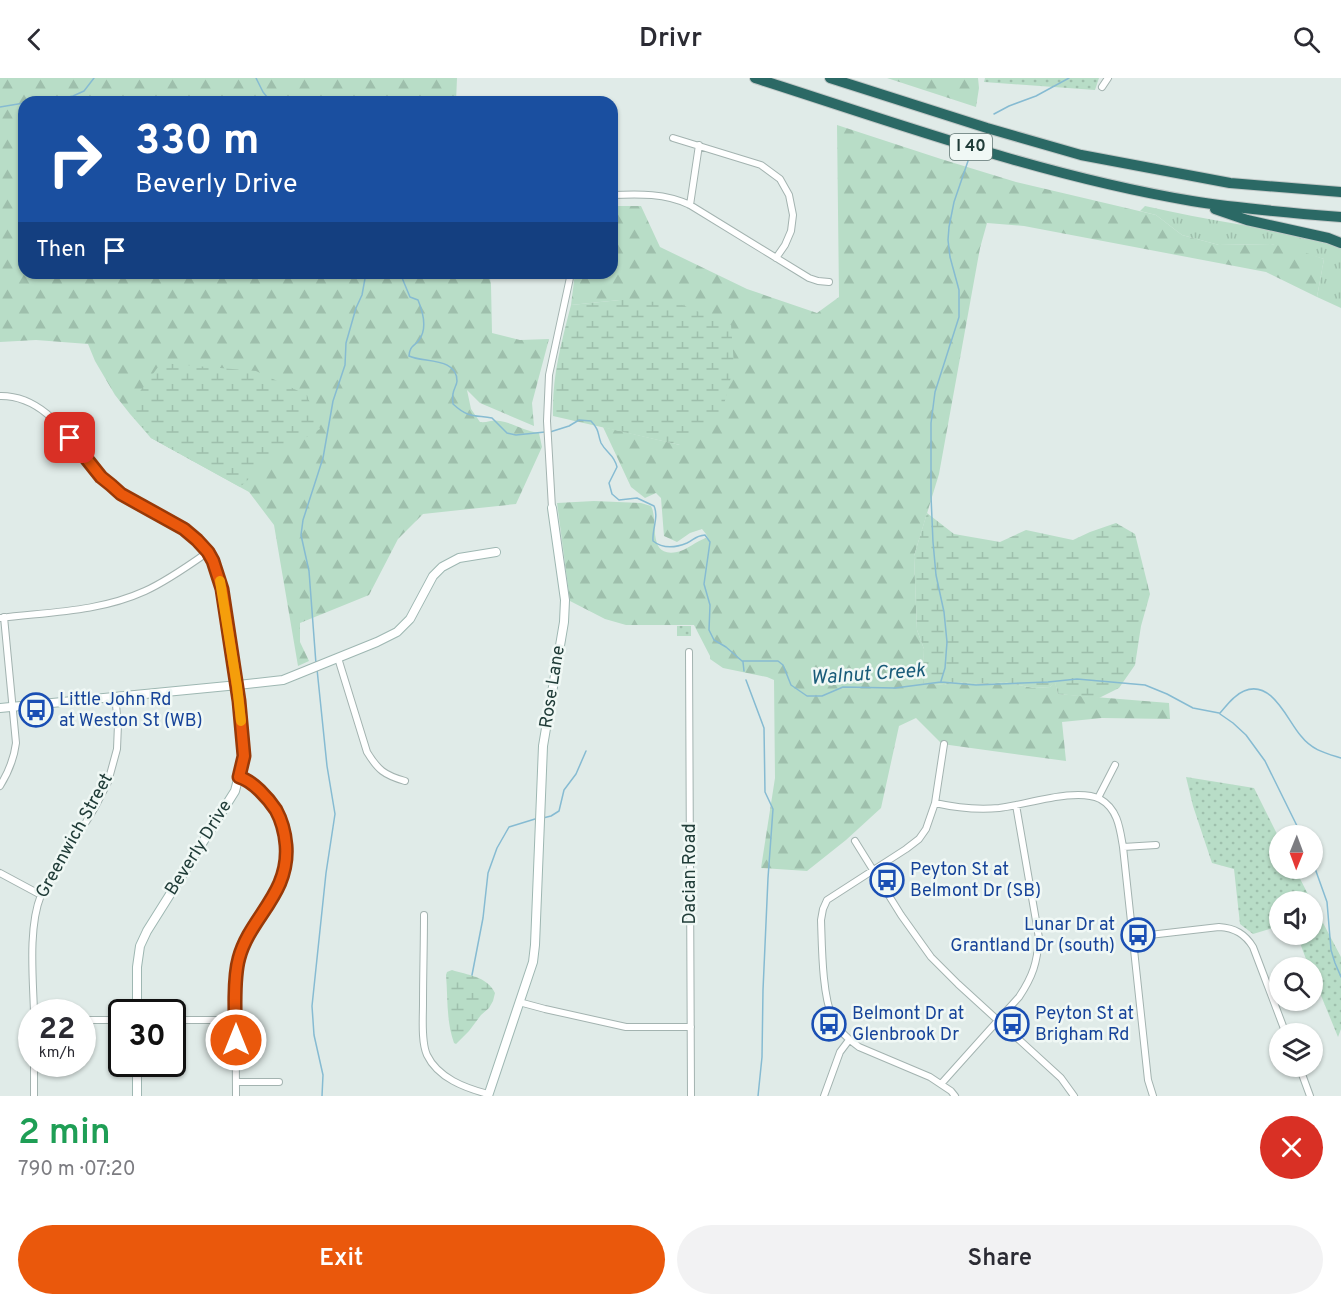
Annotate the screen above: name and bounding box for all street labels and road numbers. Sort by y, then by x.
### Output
road number: I 40 [950,134,992,160]
street label: Rose Lane [535,644,571,730]
street label: Greenwich Street [31,770,119,902]
street label: Beverly Drive [161,796,237,900]
street label: Dacian Road [679,824,702,925]

